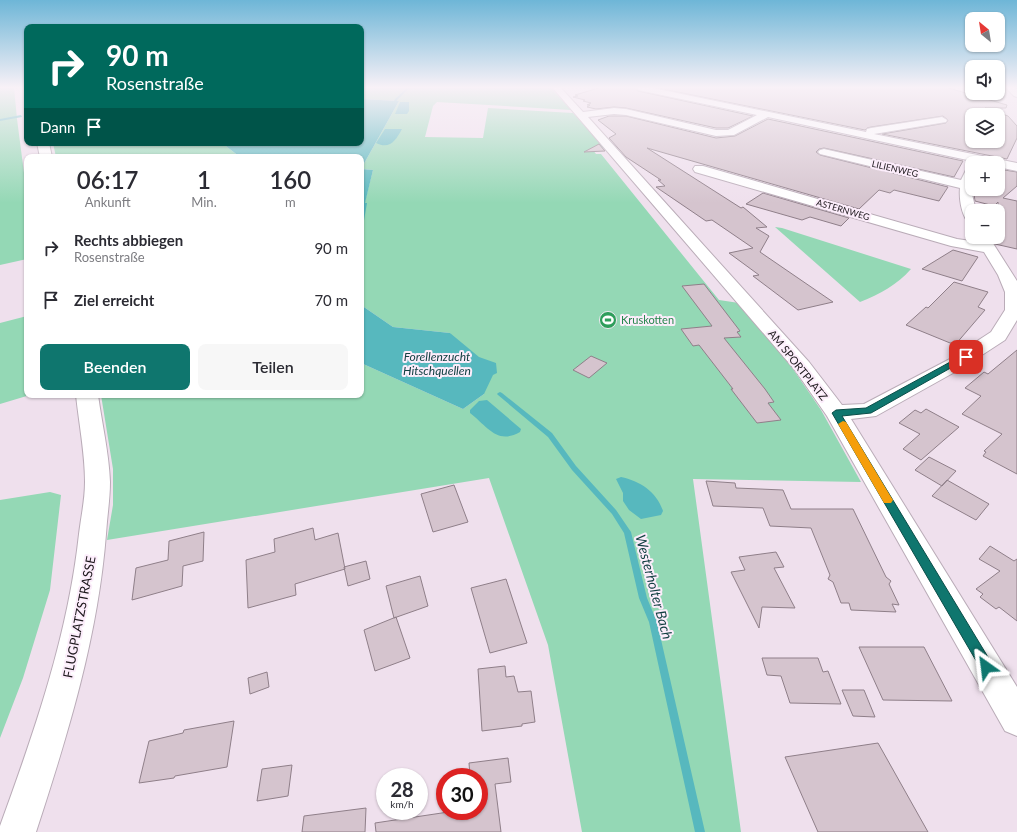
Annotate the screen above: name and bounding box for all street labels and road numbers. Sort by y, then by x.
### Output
street label: LILIENWEG [871,158,920,179]
street label: ASTERNWEG [815,197,871,222]
street label: AM SPORTPLATZ [766,327,831,403]
street label: FLUGPLATZSTRASSE [59,555,99,679]

